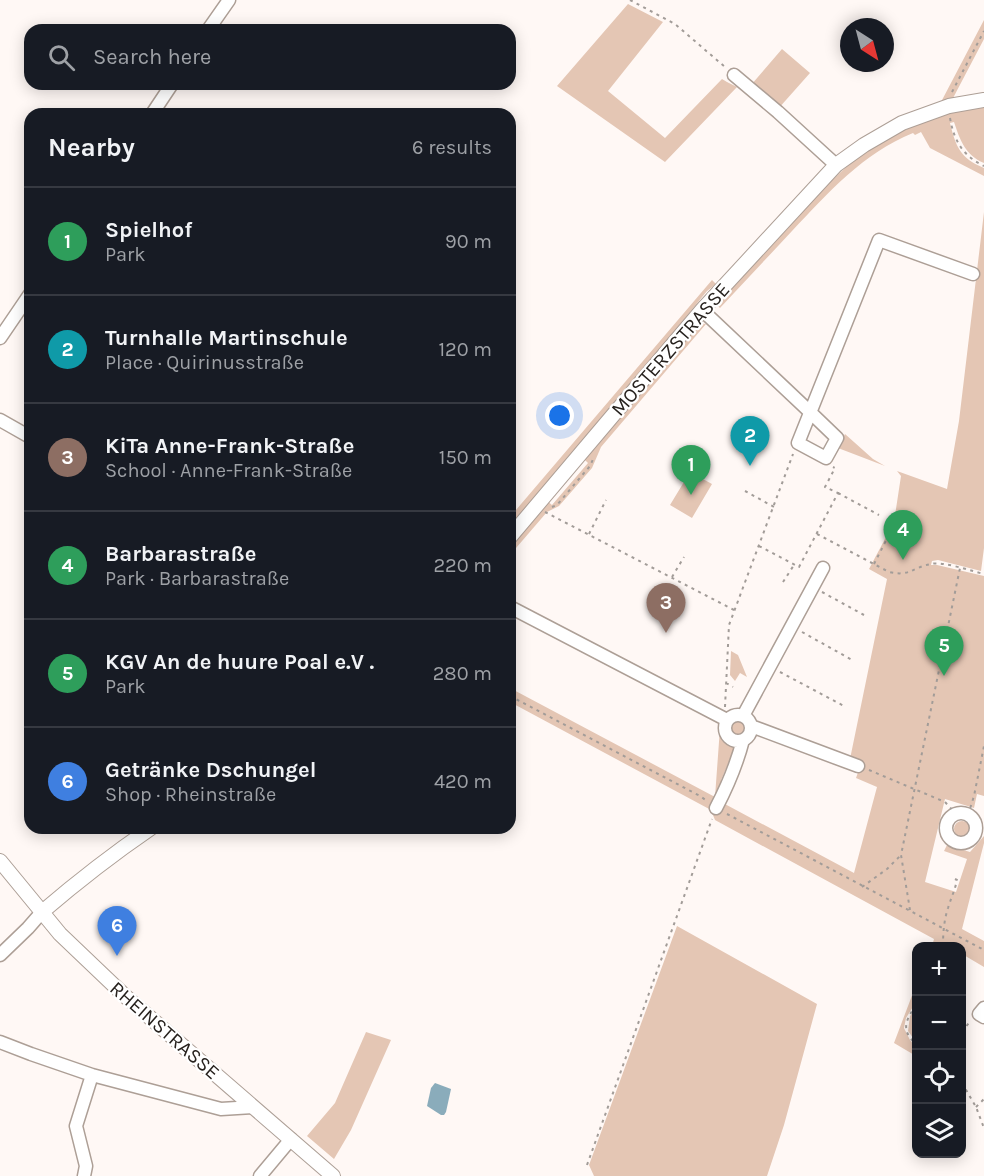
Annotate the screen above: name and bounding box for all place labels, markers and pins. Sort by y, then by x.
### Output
pin: 2 [730,416,770,466]
pin: 1 [672,446,710,495]
pin: 4 [884,510,922,560]
pin: 3 [646,584,686,633]
pin: 5 [924,626,964,676]
pin: 6 [98,906,136,956]

